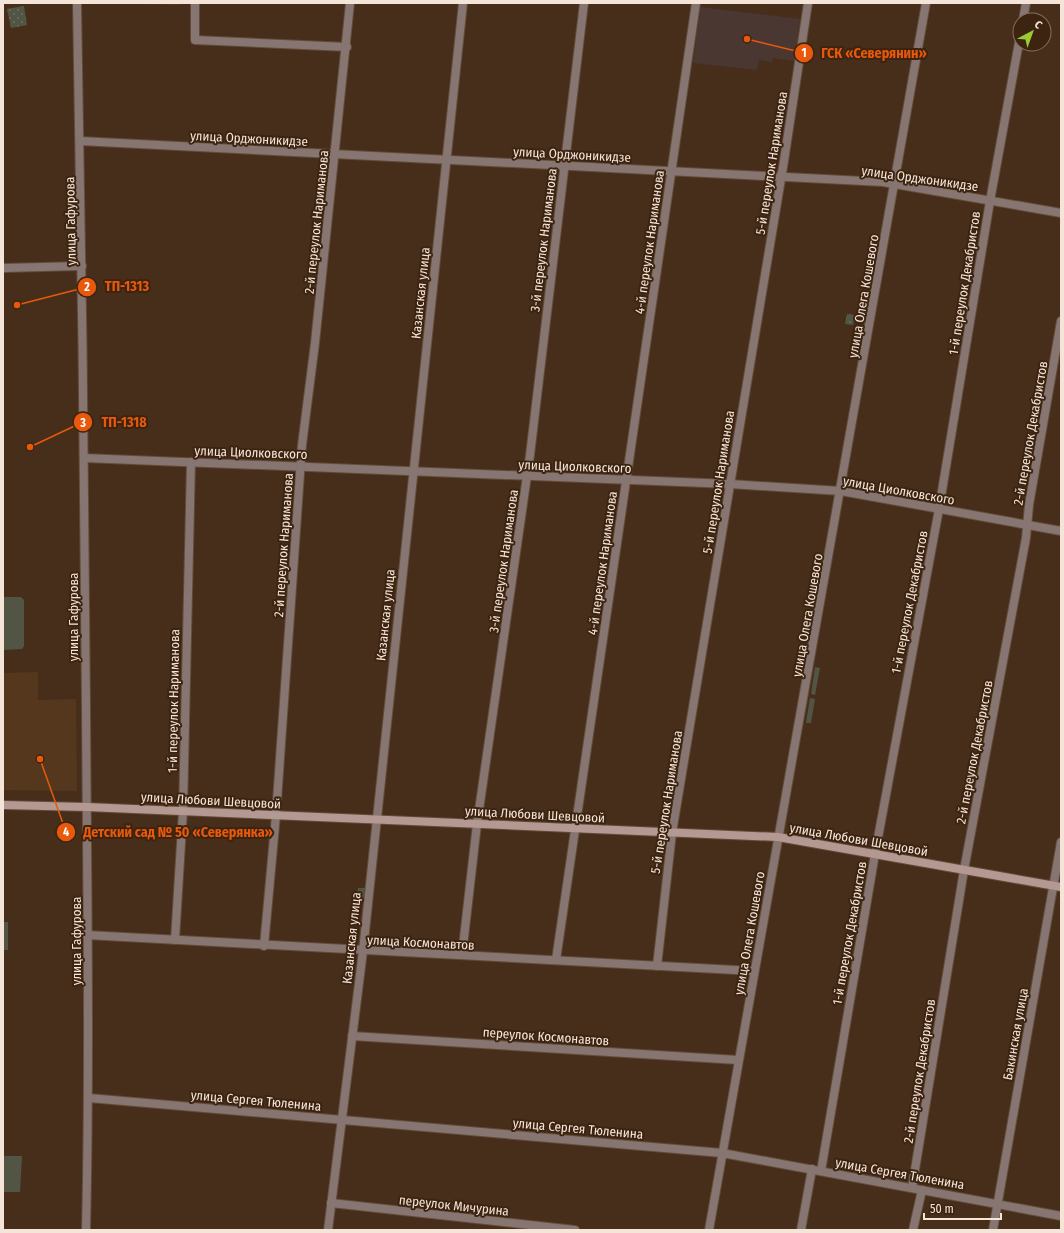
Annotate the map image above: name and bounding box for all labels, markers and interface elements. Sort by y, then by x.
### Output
north arrow [1012,12,1052,52]
text: С [1032,18,1045,32]
callout: ГСК «Северянин» [794,40,935,66]
text: ГСК «Северянин» [821,45,927,62]
text: 1 [801,46,807,60]
street label: 5-й переулок Нариманова [753,90,790,236]
street label: улица Орджоникидзе [190,128,308,149]
street label: улица Орджоникидзе [513,144,631,165]
street label: 2-й переулок Нариманова [301,149,332,295]
street label: улица Орджоникидзе [861,163,979,194]
street label: 3-й переулок Нариманова [527,167,560,313]
street label: 4-й переулок Нариманова [632,169,667,315]
street label: улица Гафурова [62,177,79,265]
street label: 1-й переулок Декабристов [946,210,983,356]
street label: улица Олега Кошевого [845,233,882,359]
street label: Казанская улица [408,246,433,340]
callout: ТП-1313 [77,274,158,300]
text: ТП-1313 [105,278,150,295]
text: 2 [83,280,90,294]
street label: 2-й переулок Декабристов [1010,360,1051,506]
callout: ТП-1318 [73,409,155,435]
street label: 5-й переулок Нариманова [700,409,737,555]
text: ТП-1318 [101,414,147,431]
text: 3 [79,416,86,430]
street label: улица Циолковского [194,443,308,462]
street label: улица Циолковского [518,457,632,476]
street label: 2-й переулок Нариманова [271,472,296,618]
street label: улица Циолковского [842,473,956,508]
street label: 3-й переулок Нариманова [486,488,521,634]
street label: 4-й переулок Нариманова [585,490,620,636]
street label: 1-й переулок Декабристов [888,529,931,675]
street label: улица Олега Кошевого [789,552,826,678]
street label: Казанская улица [373,568,398,662]
street label: улица Гафурова [66,573,81,661]
street label: 1-й переулок Нариманова [165,629,182,773]
street label: 2-й переулок Декабристов [953,679,996,825]
street label: 5-й переулок Нариманова [648,729,685,875]
street label: улица Любови Шевцовой [141,789,281,812]
street label: улица Любови Шевцовой [465,803,605,826]
callout: Детский сад № 50 «Северянка» [56,819,281,845]
street label: улица Любови Шевцовой [789,820,929,859]
text: Детский сад № 50 «Северянка» [82,824,273,841]
text: 4 [63,825,69,839]
street label: 1-й переулок Декабристов [829,860,869,1006]
street label: улица Олега Кошевого [731,870,768,996]
street label: Казанская улица [339,891,364,985]
street label: улица Гафурова [69,897,84,985]
street label: улица Космонавтов [367,932,475,953]
street label: Бакинская улица [1000,987,1031,1081]
street label: 2-й переулок Декабристов [901,998,938,1144]
street label: переулок Космонавтов [482,1025,610,1048]
street label: улица Сергея Тюленина [190,1087,322,1114]
street label: улица Сергея Тюленина [512,1115,644,1142]
street label: улица Сергея Тюленина [834,1155,966,1192]
street label: переулок Мичурина [398,1192,510,1219]
scale bar [924,1195,1001,1221]
text: 50 m [930,1202,954,1216]

